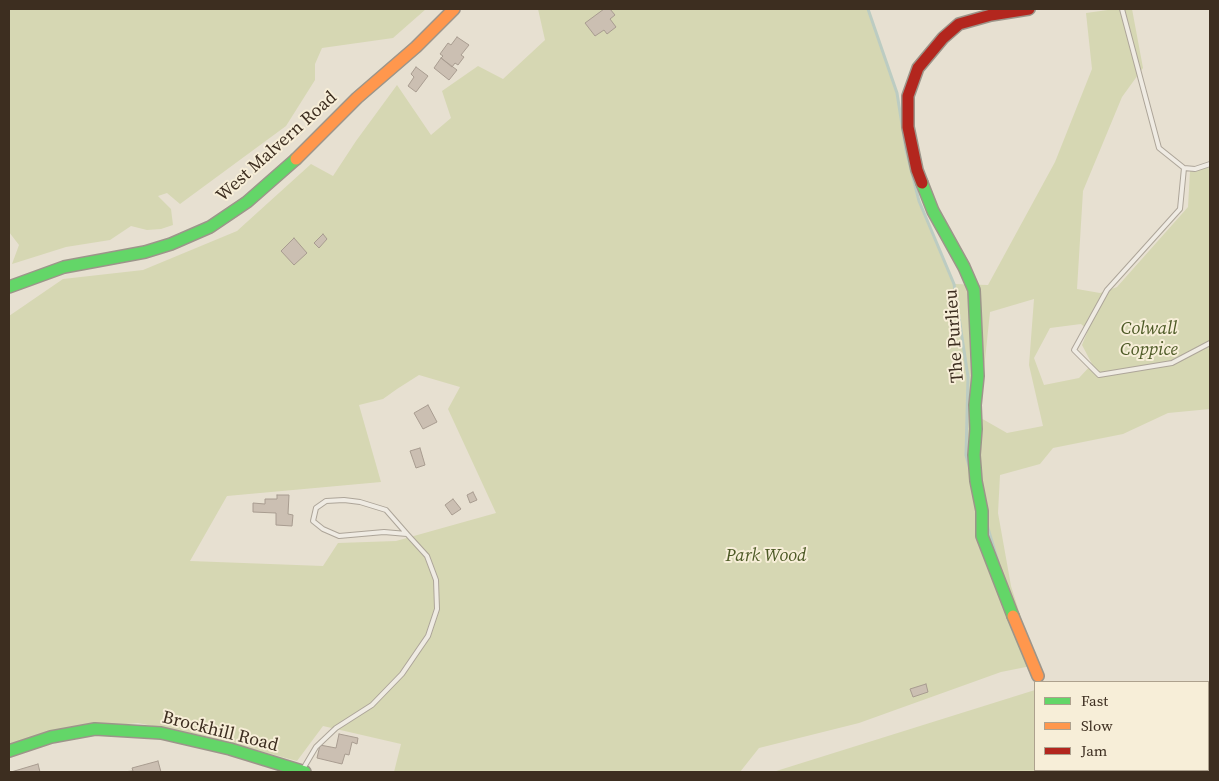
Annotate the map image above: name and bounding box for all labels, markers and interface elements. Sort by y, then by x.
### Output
street label: West Malvern Road [212,87,342,207]
street label: The Purlieu [941,288,969,384]
park label: Colwall Coppice [1120,318,1178,360]
park label: Park Wood [726,545,806,567]
legend [1034,681,1209,771]
text: Fast [1081,690,1108,711]
street label: Brockhill Road [160,707,280,757]
text: Slow [1081,715,1113,736]
text: Jam [1081,740,1107,761]

